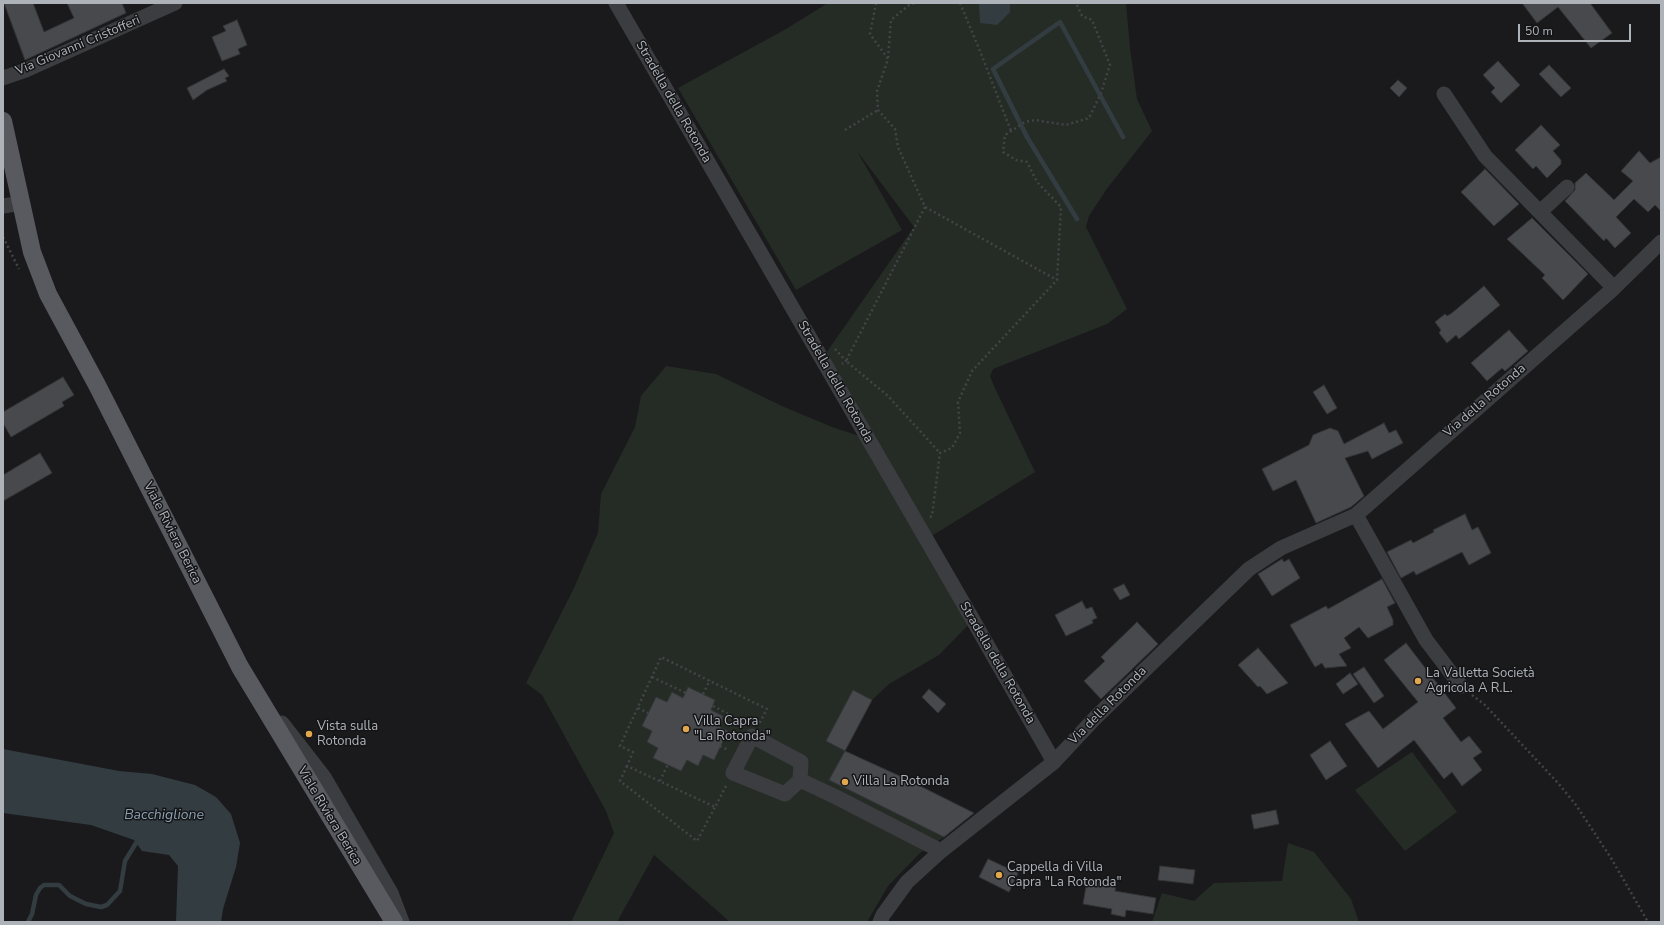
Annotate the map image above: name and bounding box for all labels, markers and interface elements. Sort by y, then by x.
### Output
street label: Via Giovanni Cristofferi [14,13,142,79]
scale bar [1520,16,1633,42]
text: 50 m [1525,23,1553,39]
street label: Stradella della Rotonda [632,38,714,166]
street label: Stradella della Rotonda [794,318,876,446]
street label: Via della Rotonda [1441,361,1529,441]
street label: Viale Riviera Berica [140,479,204,587]
street label: Stradella della Rotonda [956,599,1038,727]
street label: Via della Rotonda [1066,664,1150,748]
place label: La Valletta Società Agricola A R.L. [1426,666,1535,697]
marker: La Valletta Società Agricola A R.L. [1413,676,1423,686]
place label: Villa Capra "La Rotonda" [694,714,771,745]
place label: Vista sulla Rotonda [317,719,378,750]
marker: Villa Capra "La Rotonda" [681,724,691,734]
marker: Vista sulla Rotonda [304,729,314,739]
street label: Viale Riviera Berica [293,764,365,868]
place label: Villa La Rotonda [853,774,949,790]
marker: Villa La Rotonda [840,777,850,787]
water label: Bacchiglione [124,808,204,824]
place label: Cappella di Villa Capra "La Rotonda" [1007,860,1122,891]
marker: Cappella di Villa Capra "La Rotonda" [994,870,1004,880]

